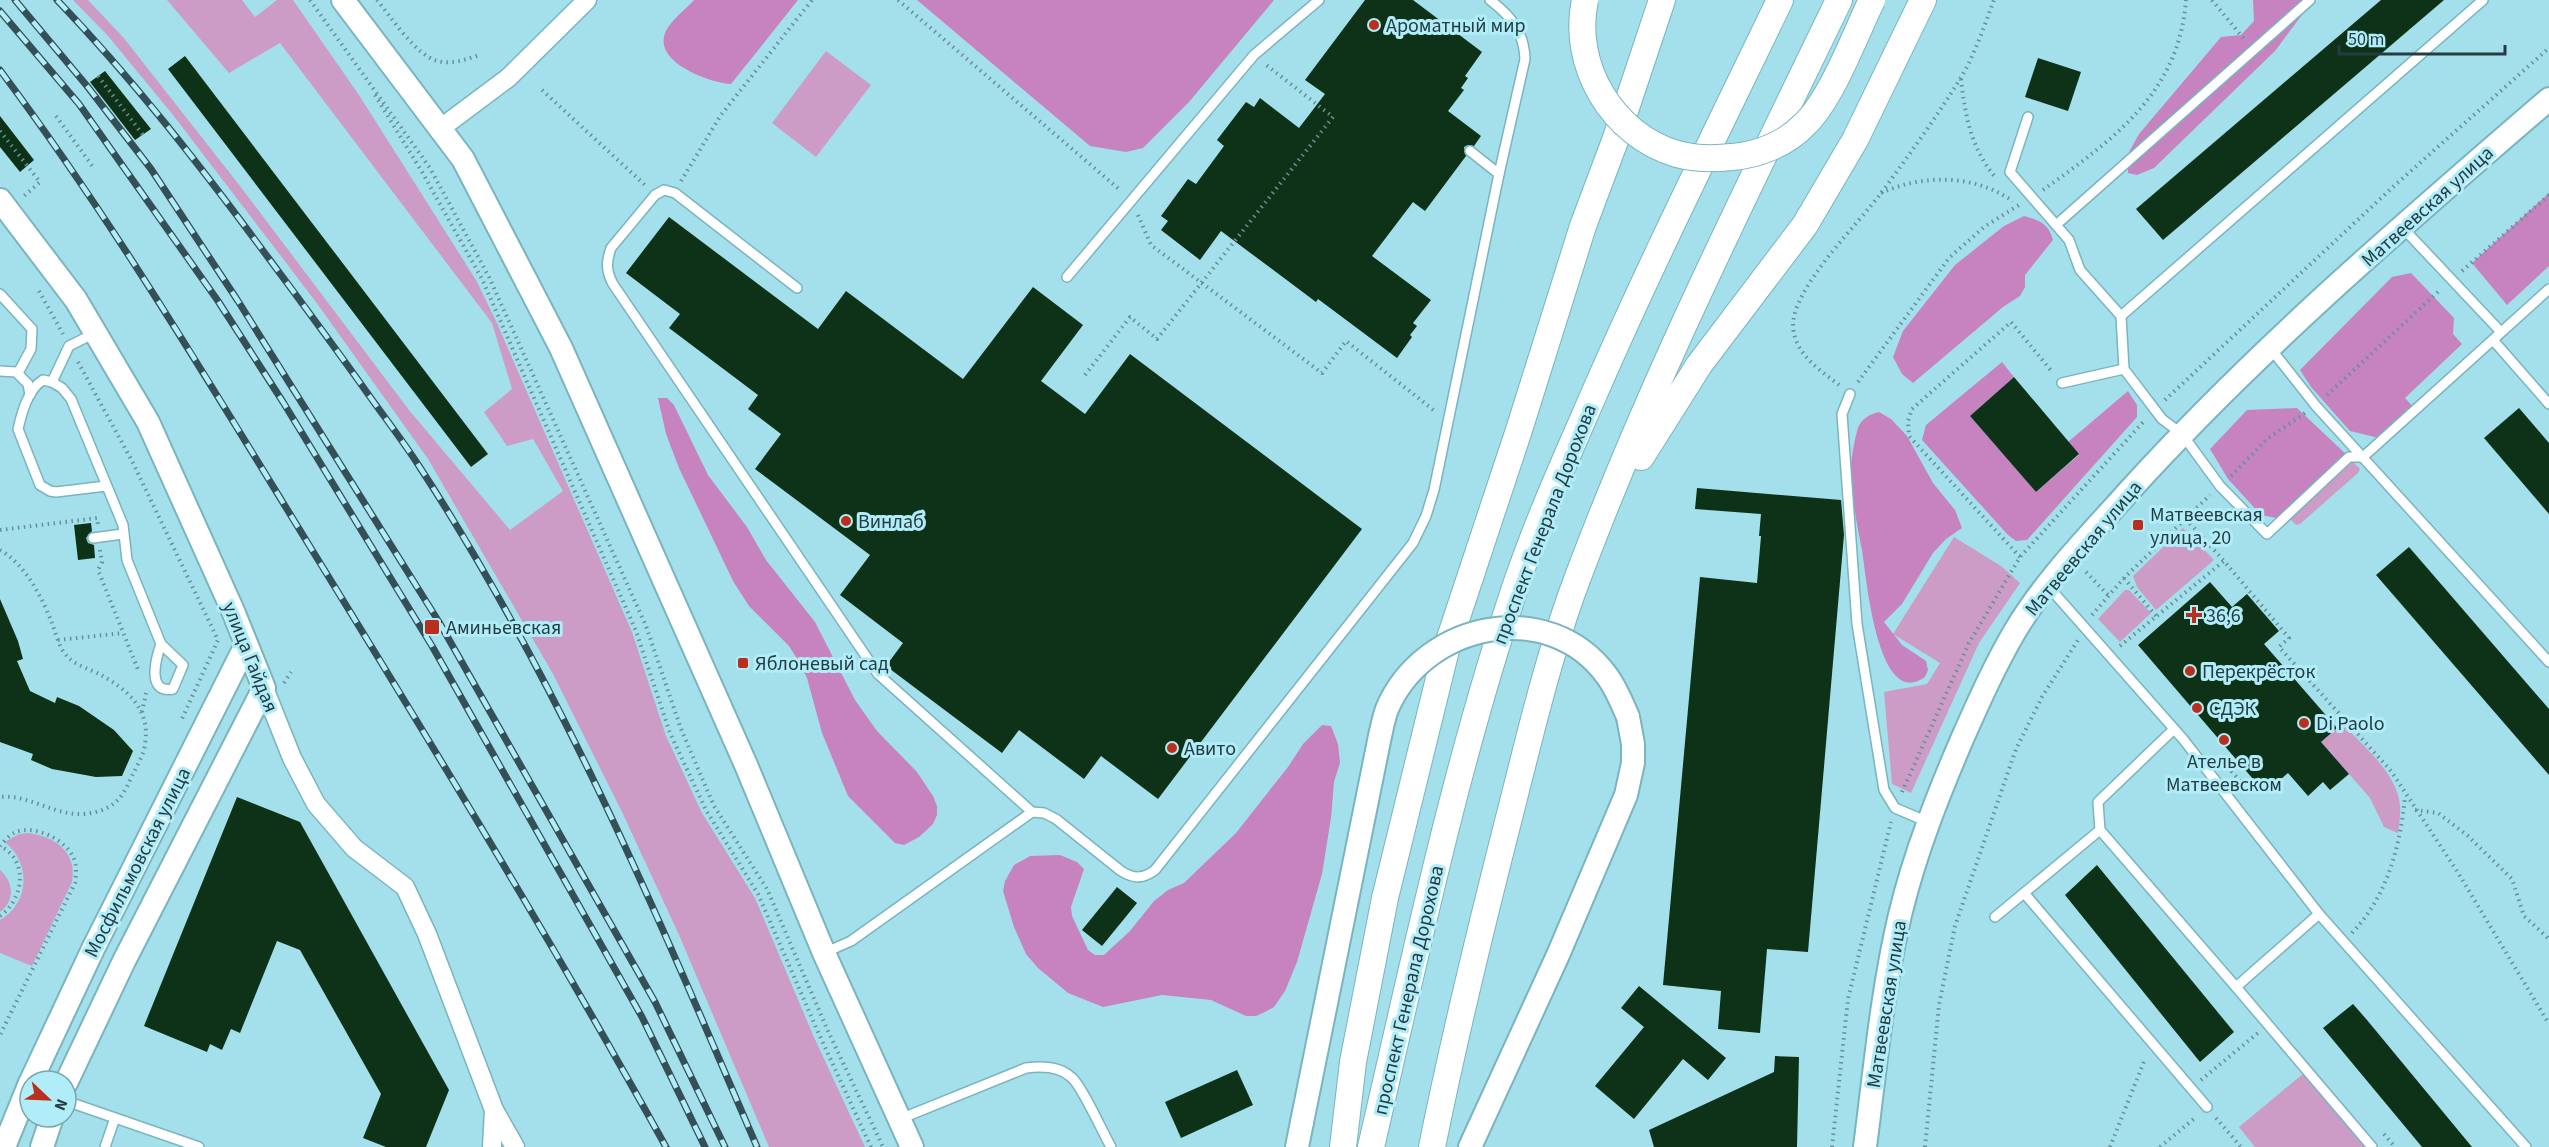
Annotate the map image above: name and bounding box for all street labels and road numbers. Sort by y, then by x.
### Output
street label: Матвеевская улица [2355,140,2500,274]
street label: проспект Генерала Дорохова [1486,400,1604,649]
street label: Матвеевская улица [2019,475,2149,623]
street label: улица Гайдая [215,598,285,717]
street label: Мосфильмовская улица [78,763,198,962]
street label: проспект Генерала Дорохова [1367,863,1451,1118]
street label: Матвеевская улица [1860,918,1914,1090]

